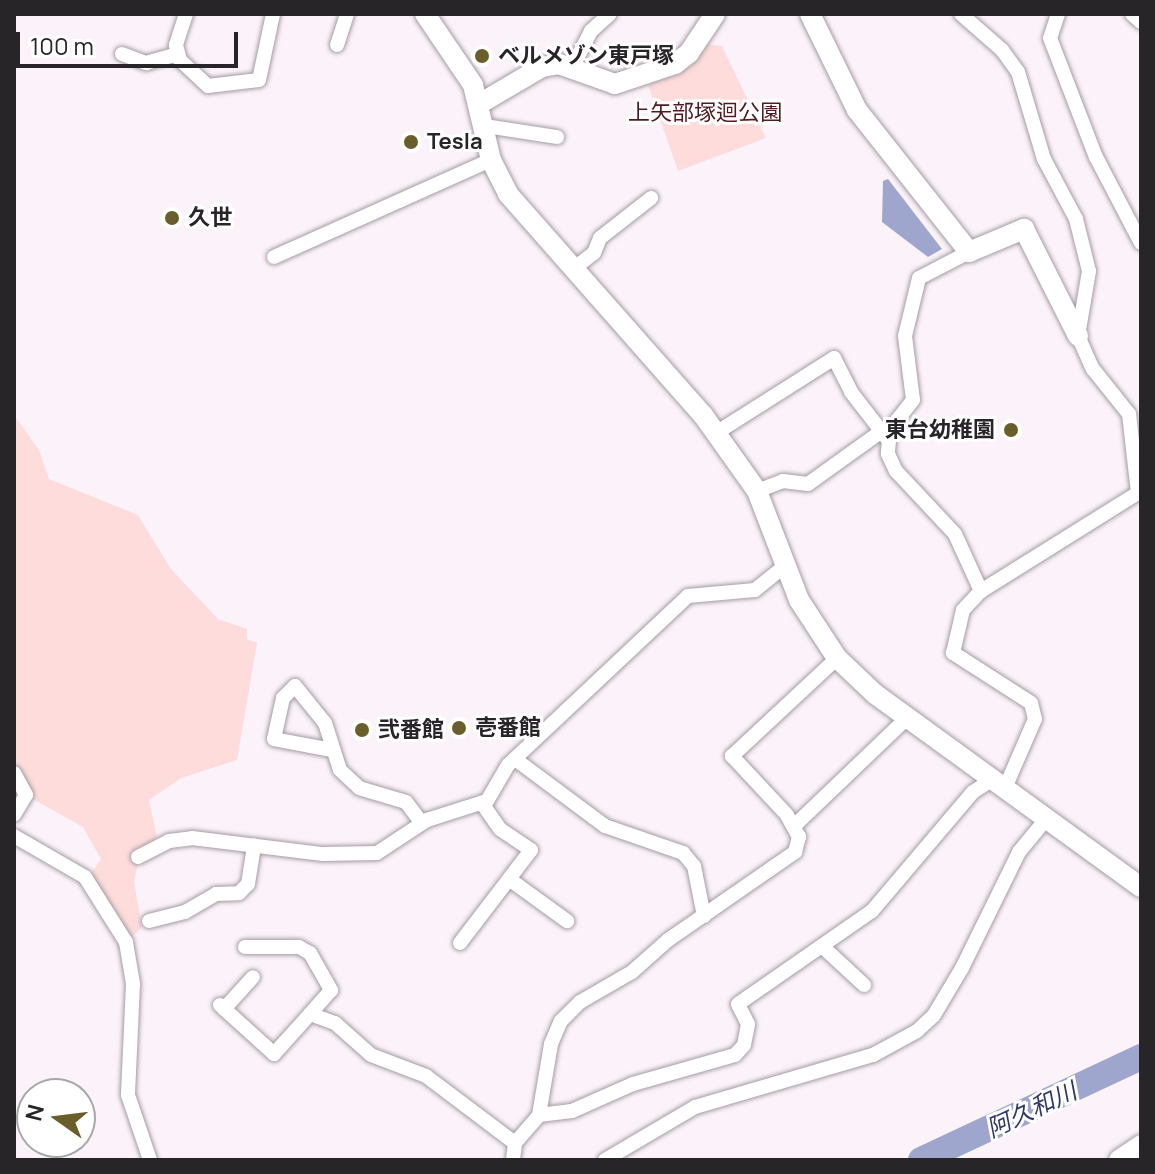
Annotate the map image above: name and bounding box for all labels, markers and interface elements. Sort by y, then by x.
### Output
scale bar [20,16,242,66]
text: 100 m [30,29,94,62]
place label: ベルメゾン東戸塚 [498,43,674,69]
marker: ベルメゾン東戸塚 [473,47,491,65]
park label: 上矢部塚迴公園 [628,100,782,126]
place label: Tesla [427,129,483,155]
marker: Tesla [402,133,420,151]
place label: 久世 [188,205,232,231]
marker: 久世 [163,209,181,227]
place label: 東台幼稚園 [885,417,995,443]
marker: 東台幼稚園 [1002,421,1020,439]
place label: 壱番館 [475,715,541,741]
place label: 弐番館 [378,717,444,743]
marker: 壱番館 [450,719,468,737]
marker: 弐番館 [353,721,371,739]
water label: 阿久和川 [981,1076,1081,1142]
north arrow [16,1078,96,1158]
text: N [18,1101,51,1124]

